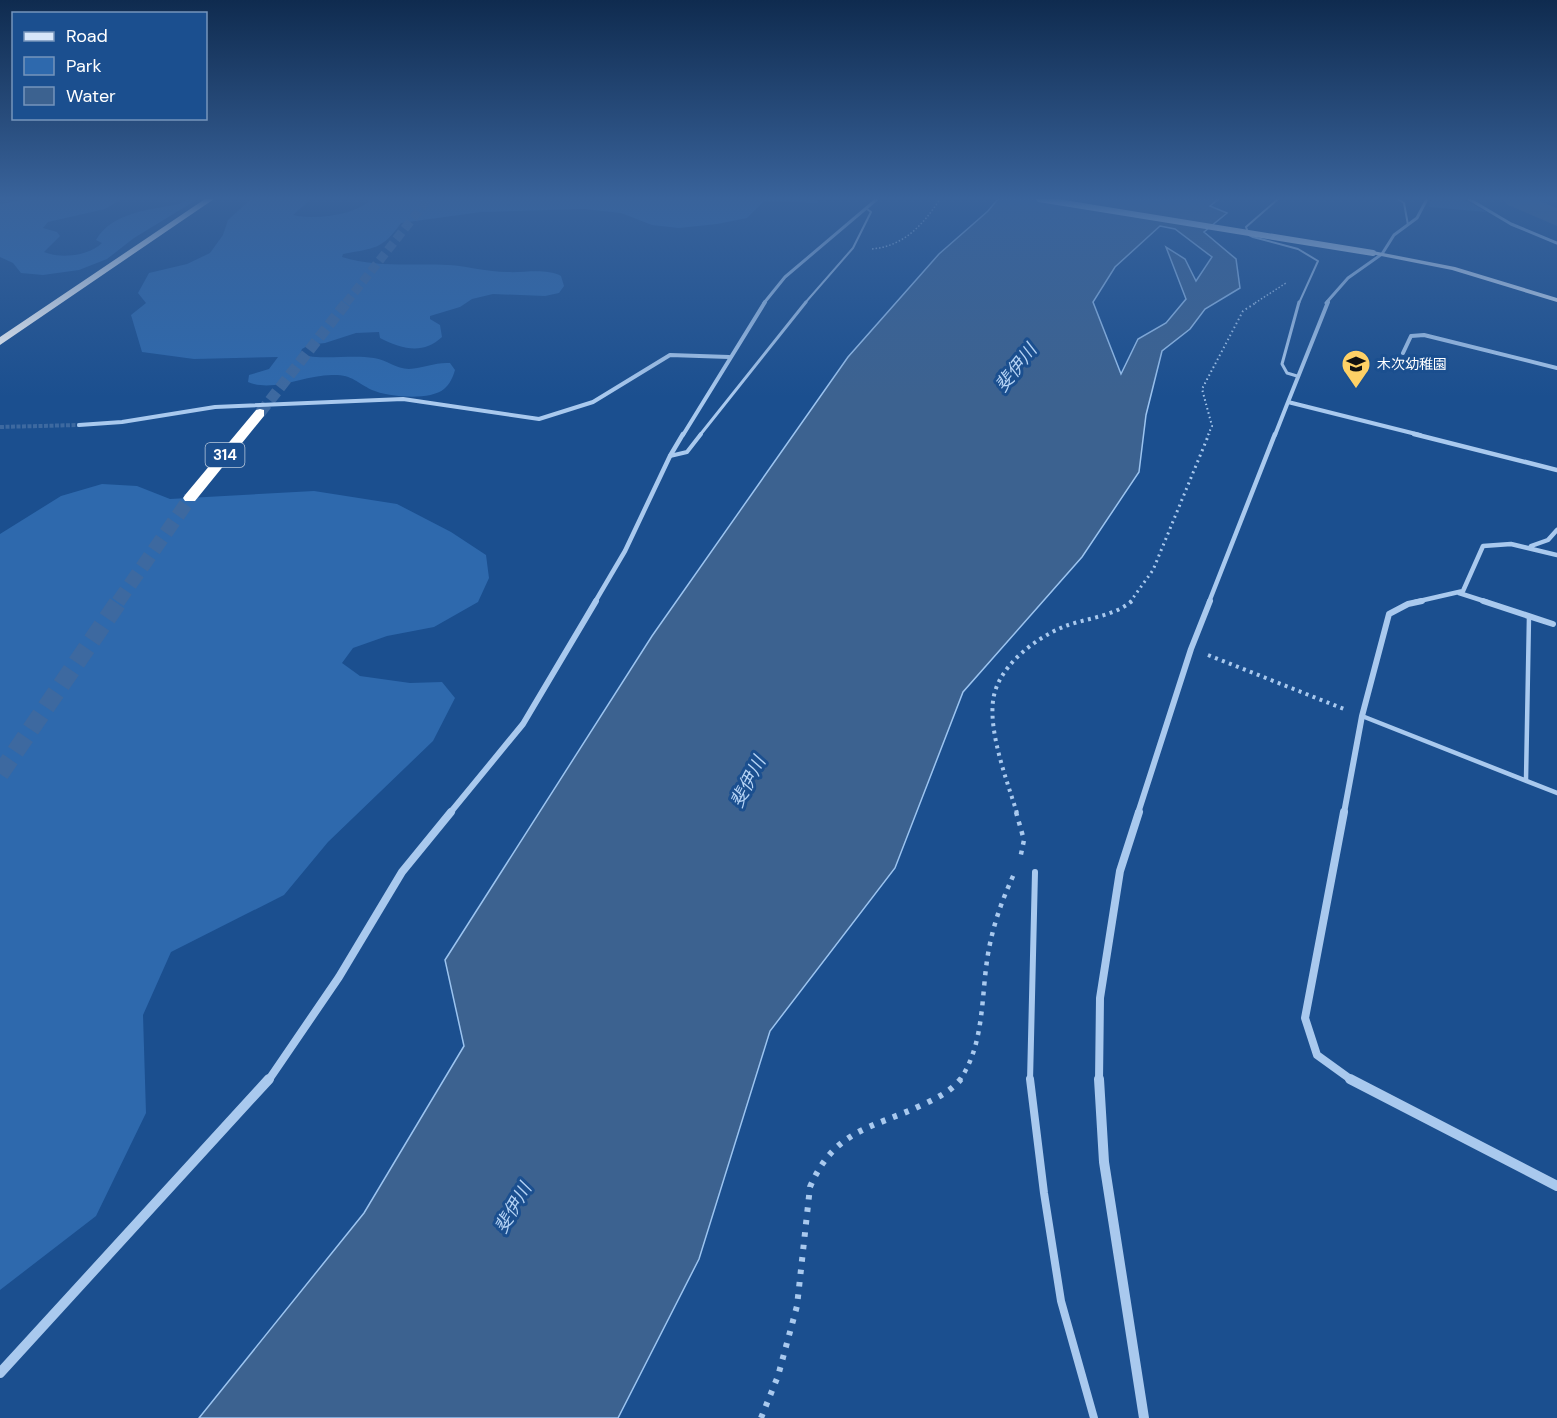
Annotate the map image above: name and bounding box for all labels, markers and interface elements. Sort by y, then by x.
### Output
legend [12,12,207,120]
text: Road [66,24,108,48]
text: Park [66,54,102,78]
text: Water [66,84,116,108]
water label: 斐伊川 [990,338,1043,397]
school or university icon: 木次幼稚園 [1340,348,1372,390]
place label: 木次幼稚園 [1377,355,1447,373]
road number: 314 [206,443,244,467]
water label: 斐伊川 [725,751,772,812]
water label: 斐伊川 [489,1177,538,1237]

